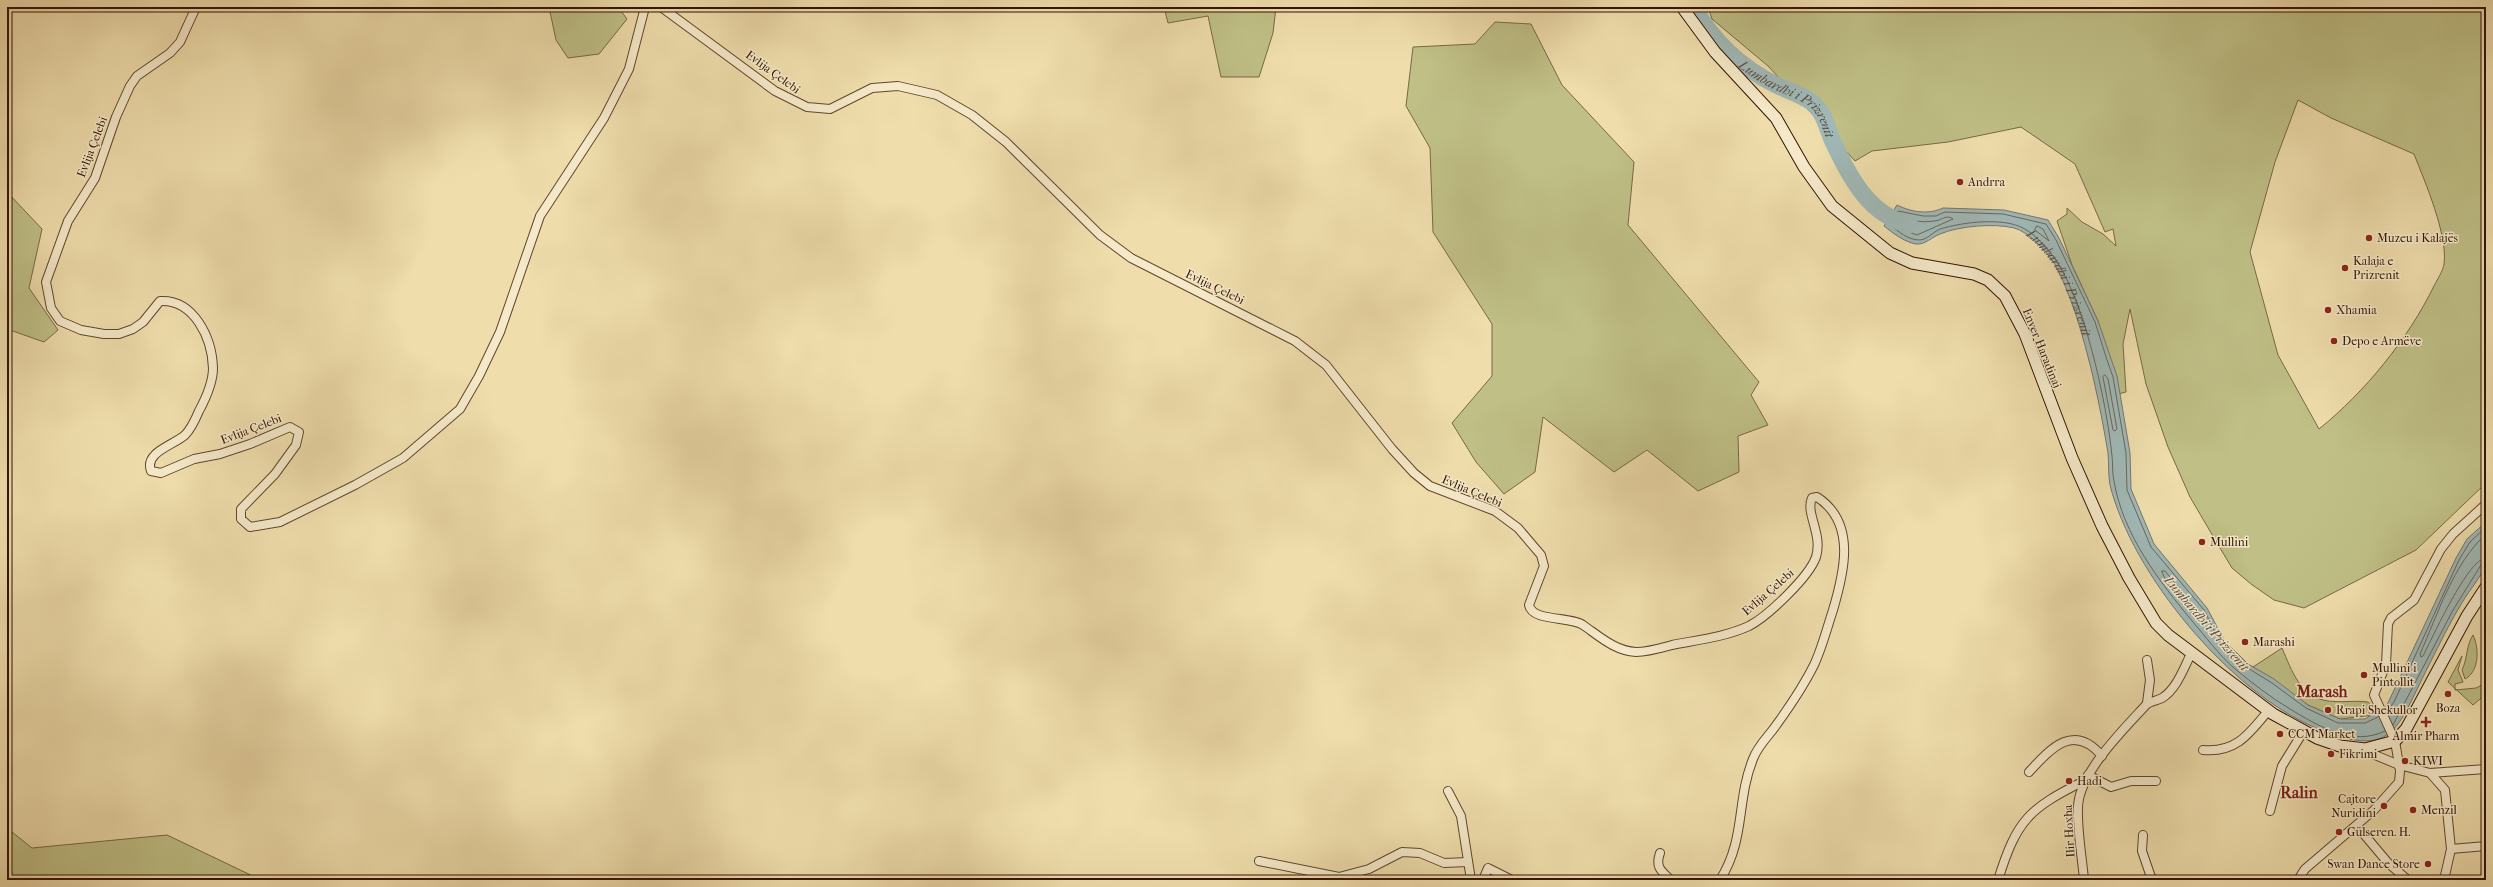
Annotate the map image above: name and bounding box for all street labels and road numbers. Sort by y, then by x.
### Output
street label: Evlija Çelebi [743,48,803,97]
street label: Evlija Çelebi [74,114,110,179]
street label: Evlija Çelebi [1183,267,1247,308]
street label: Enver Haradinaj [2020,306,2064,390]
street label: Evlija Çelebi [219,411,284,447]
street label: Evlija Çelebi [1440,472,1505,510]
street label: Evlija Çelebi [1739,565,1797,618]
street label: Ilir Hoxha [2061,804,2077,858]

